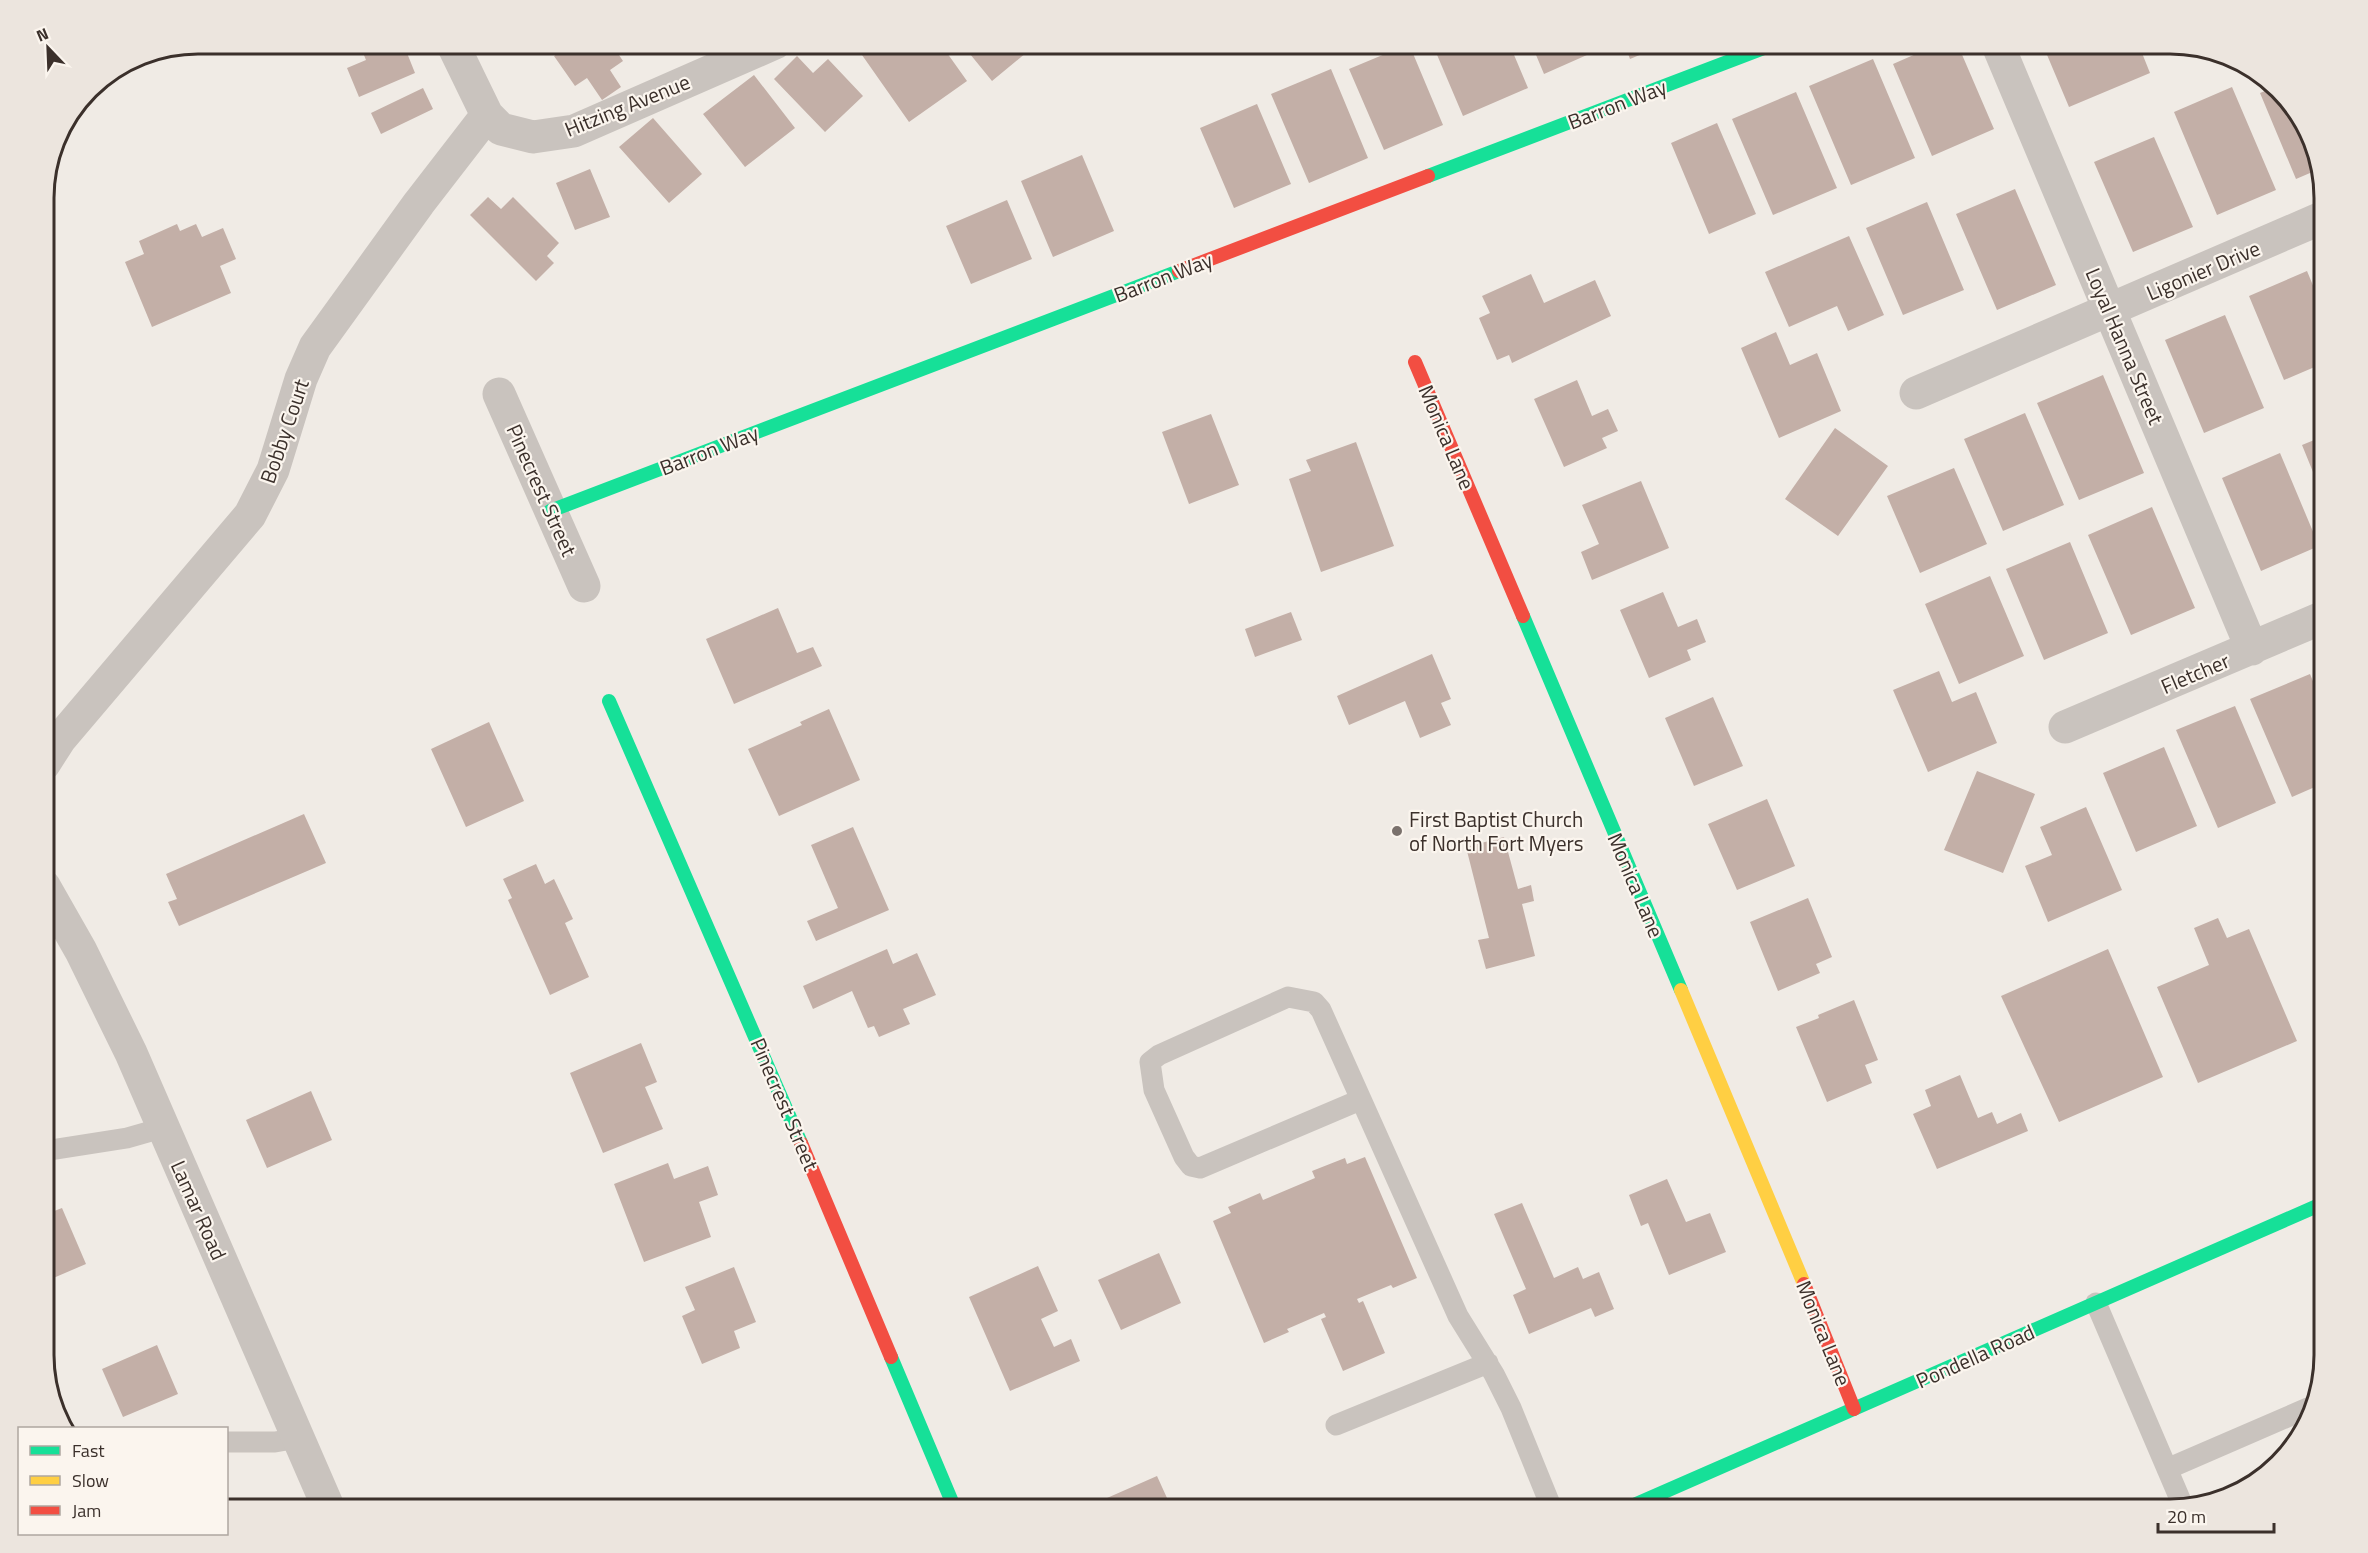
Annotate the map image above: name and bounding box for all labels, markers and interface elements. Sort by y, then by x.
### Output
north arrow [18,18,78,78]
text: N [32,21,52,47]
street label: Hitzing Avenue [559,65,695,145]
street label: Barron Way [1563,70,1671,138]
street label: Ligonier Drive [2141,232,2265,308]
street label: Barron Way [1109,243,1217,311]
street label: Loyal Hanna Street [2078,263,2173,430]
street label: Bobby Court [251,374,317,488]
street label: Monica Lane [1411,380,1483,494]
street label: Barron Way [655,416,763,484]
street label: Pinecrest Street [499,419,586,562]
street label: Fletcher [2156,644,2234,702]
place label: First Baptist Church of North Fort Myers [1409,803,1584,859]
marker: First Baptist Church of North Fort Myers [1390,824,1404,838]
street label: Monica Lane [1600,828,1672,942]
street label: Pinecrest Street [743,1033,828,1176]
street label: Lamar Road [163,1155,235,1265]
street label: Monica Lane [1788,1275,1860,1391]
street label: Pondella Road [1911,1316,2039,1396]
legend [18,1427,228,1535]
text: Fast [72,1437,105,1464]
text: Slow [72,1467,109,1494]
scale bar [2158,1496,2274,1534]
text: Jam [72,1497,101,1524]
text: 20 m [2167,1503,2206,1530]

